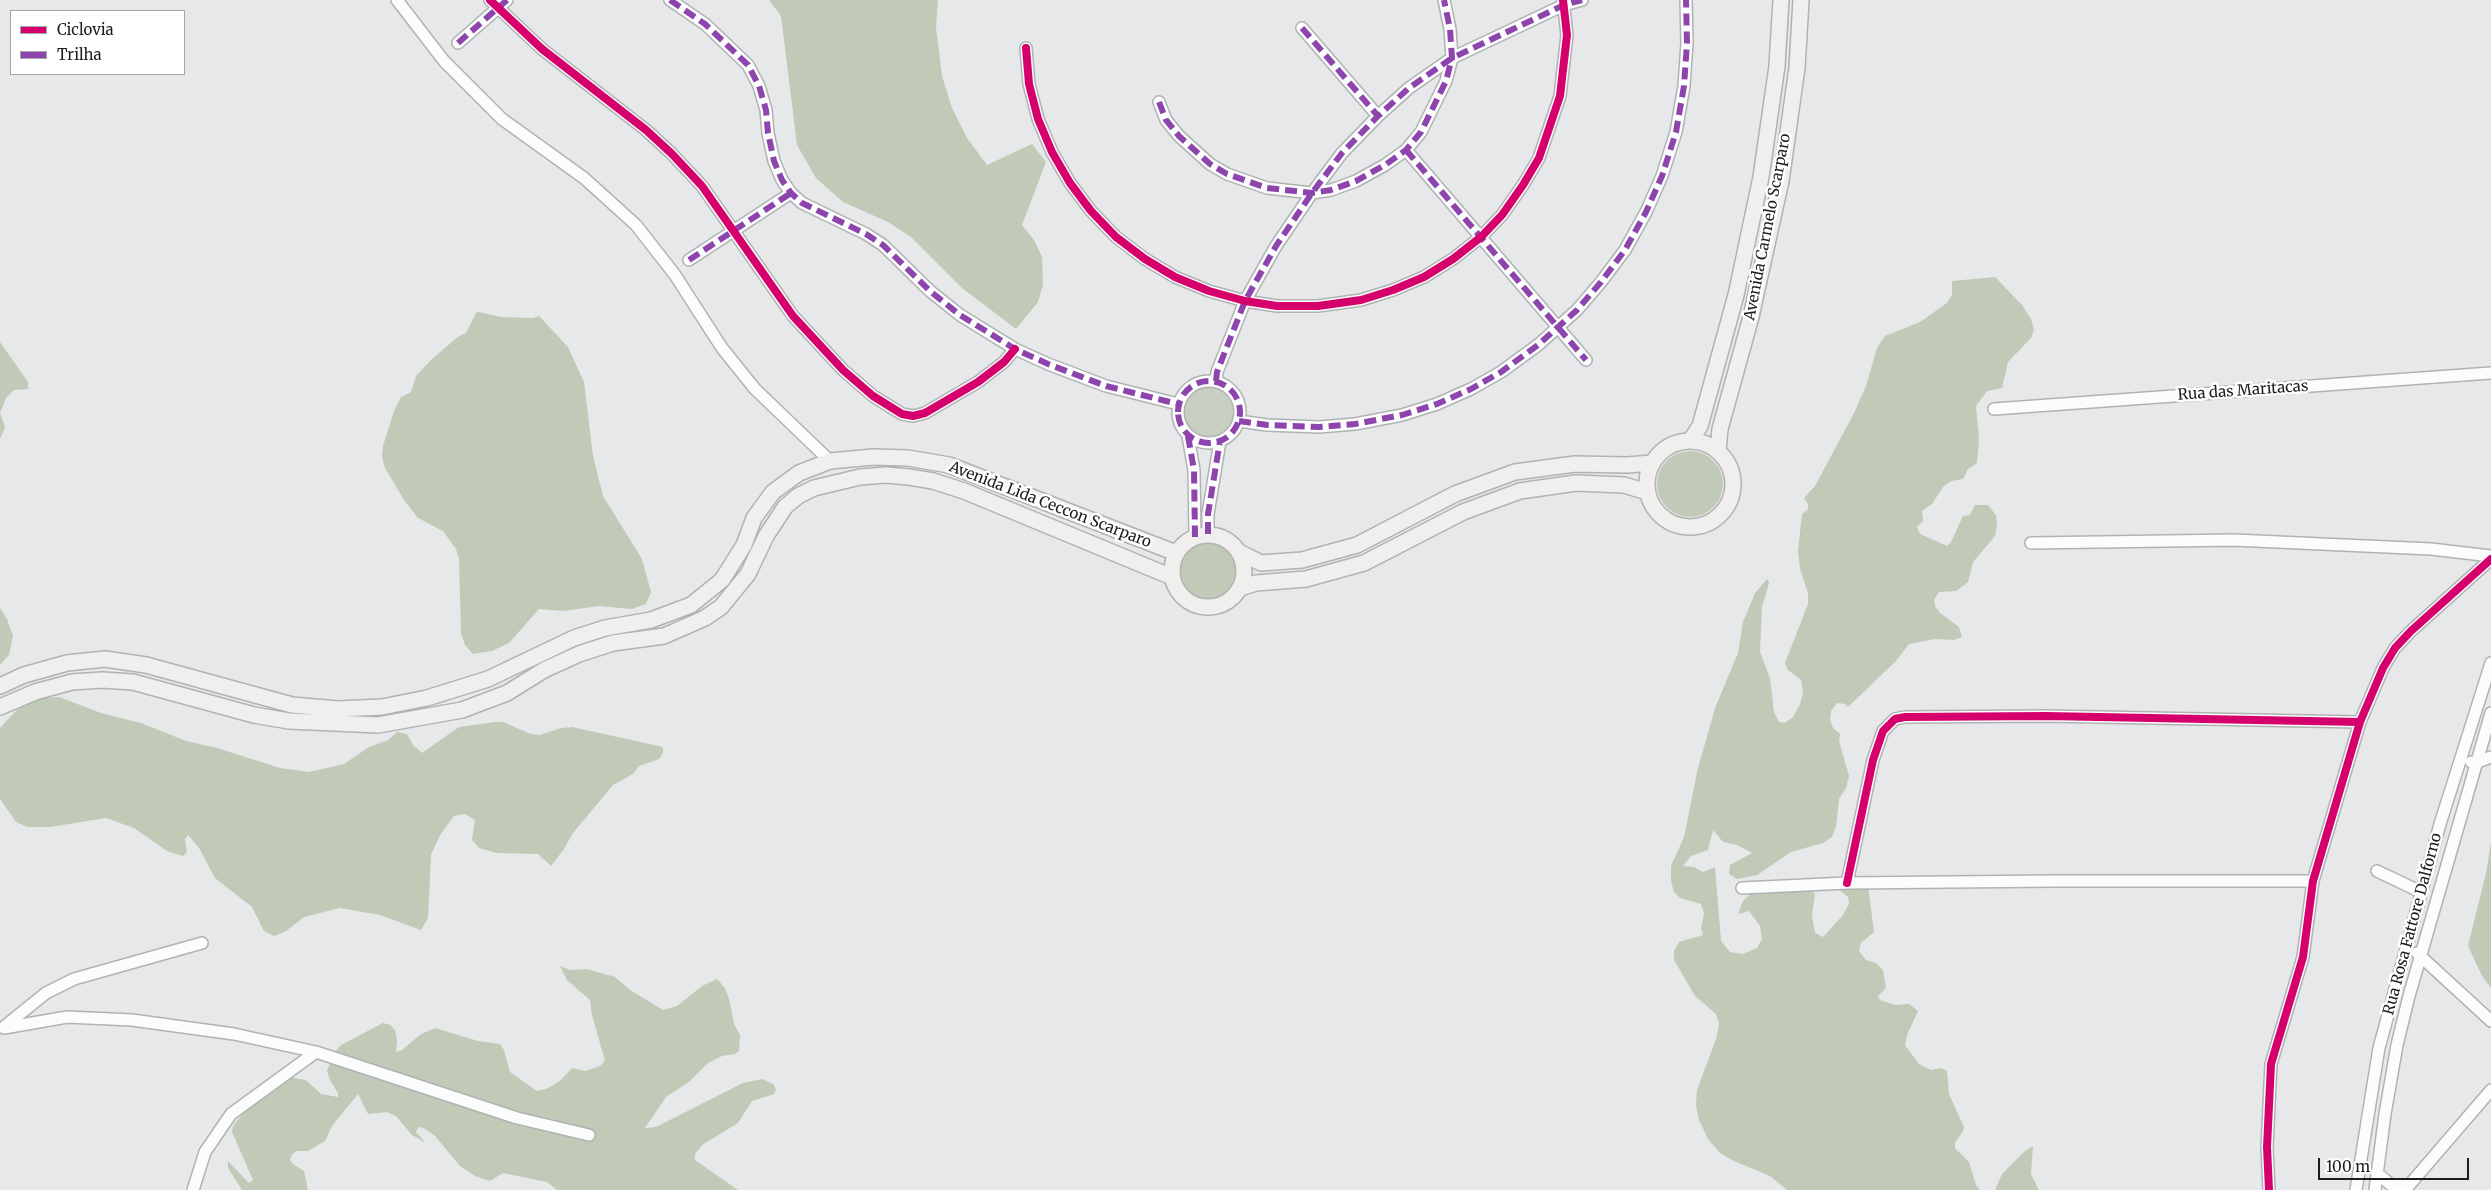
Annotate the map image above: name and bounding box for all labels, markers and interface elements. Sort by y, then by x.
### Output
legend [10,10,185,75]
text: Ciclovia [57,20,114,39]
text: Trilha [57,45,102,64]
street label: Avenida Carmelo Scarparo [1741,132,1795,322]
street label: Rua das Maritacas [2177,377,2309,405]
street label: Avenida Lida Ceccon Scarparo [946,458,1154,552]
street label: Rua Rosa Fattore Dalforno [2380,831,2446,1017]
scale bar [2321,1148,2472,1180]
text: 100 m [2326,1157,2370,1176]

